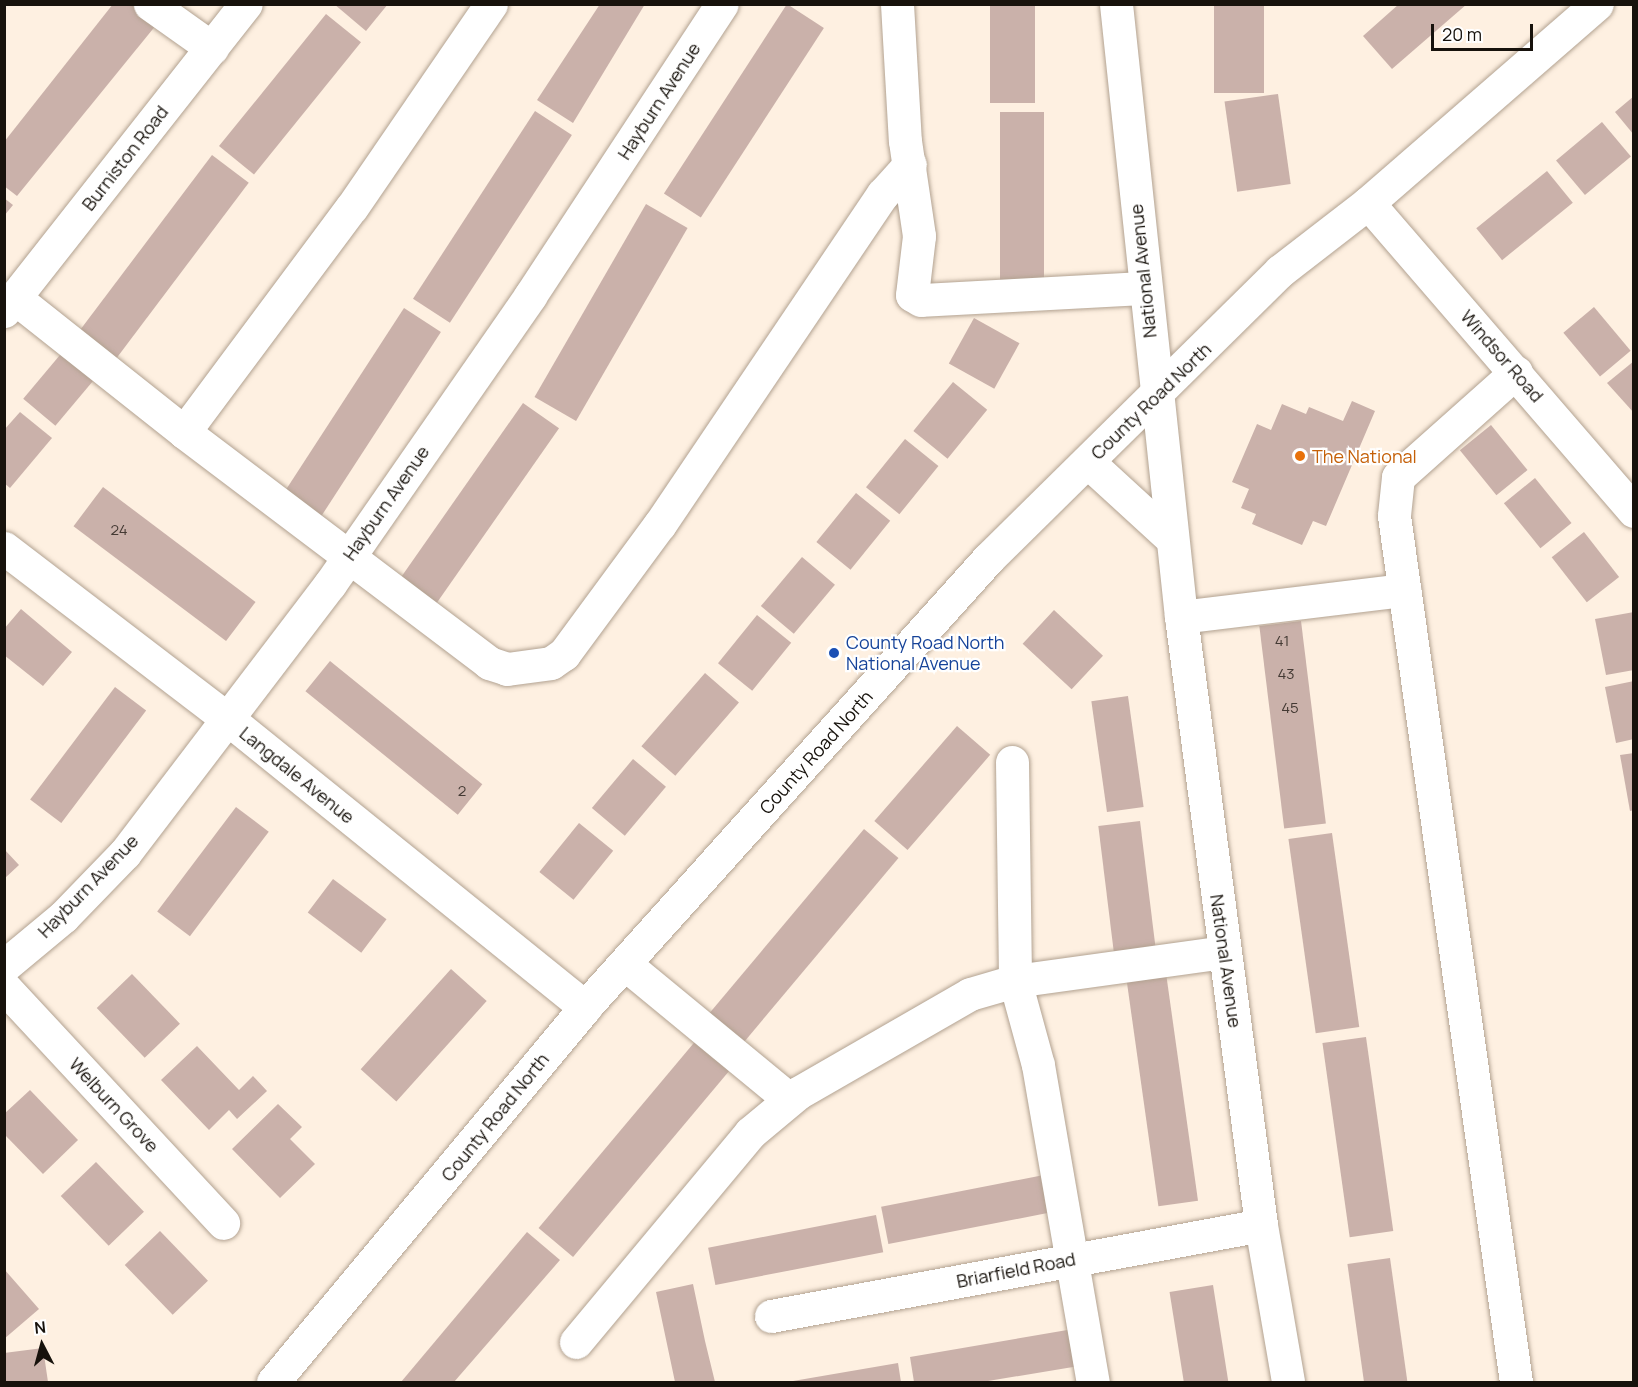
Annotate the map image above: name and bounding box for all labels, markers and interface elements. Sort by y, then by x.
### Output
scale bar [1434,12,1536,50]
text: 20 m [1442,22,1482,46]
street label: Hayburn Avenue [613,38,705,164]
street label: Burniston Road [77,101,173,215]
street label: National Avenue [1125,203,1161,339]
street label: Windsor Road [1456,306,1548,406]
street label: County Road North [1086,338,1216,464]
street label: Hayburn Avenue [338,442,434,564]
place label: The National [1312,445,1417,467]
marker: The National [1293,449,1307,463]
house number: 24 [110,521,128,539]
place label: County Road North National Avenue [846,632,1005,674]
house number: 41 [1275,632,1289,650]
marker: County Road North National Avenue [827,646,841,660]
house number: 43 [1277,665,1295,683]
street label: County Road North [755,686,877,818]
house number: 45 [1281,699,1299,717]
street label: Langdale Avenue [235,722,359,828]
house number: 2 [458,782,466,800]
street label: Hayburn Avenue [33,830,143,942]
street label: National Avenue [1206,893,1246,1029]
street label: County Road North [437,1049,553,1185]
street label: Welburn Grove [65,1053,163,1157]
street label: Briarfield Road [955,1248,1077,1292]
north arrow [12,1315,72,1375]
text: N [33,1316,47,1339]

